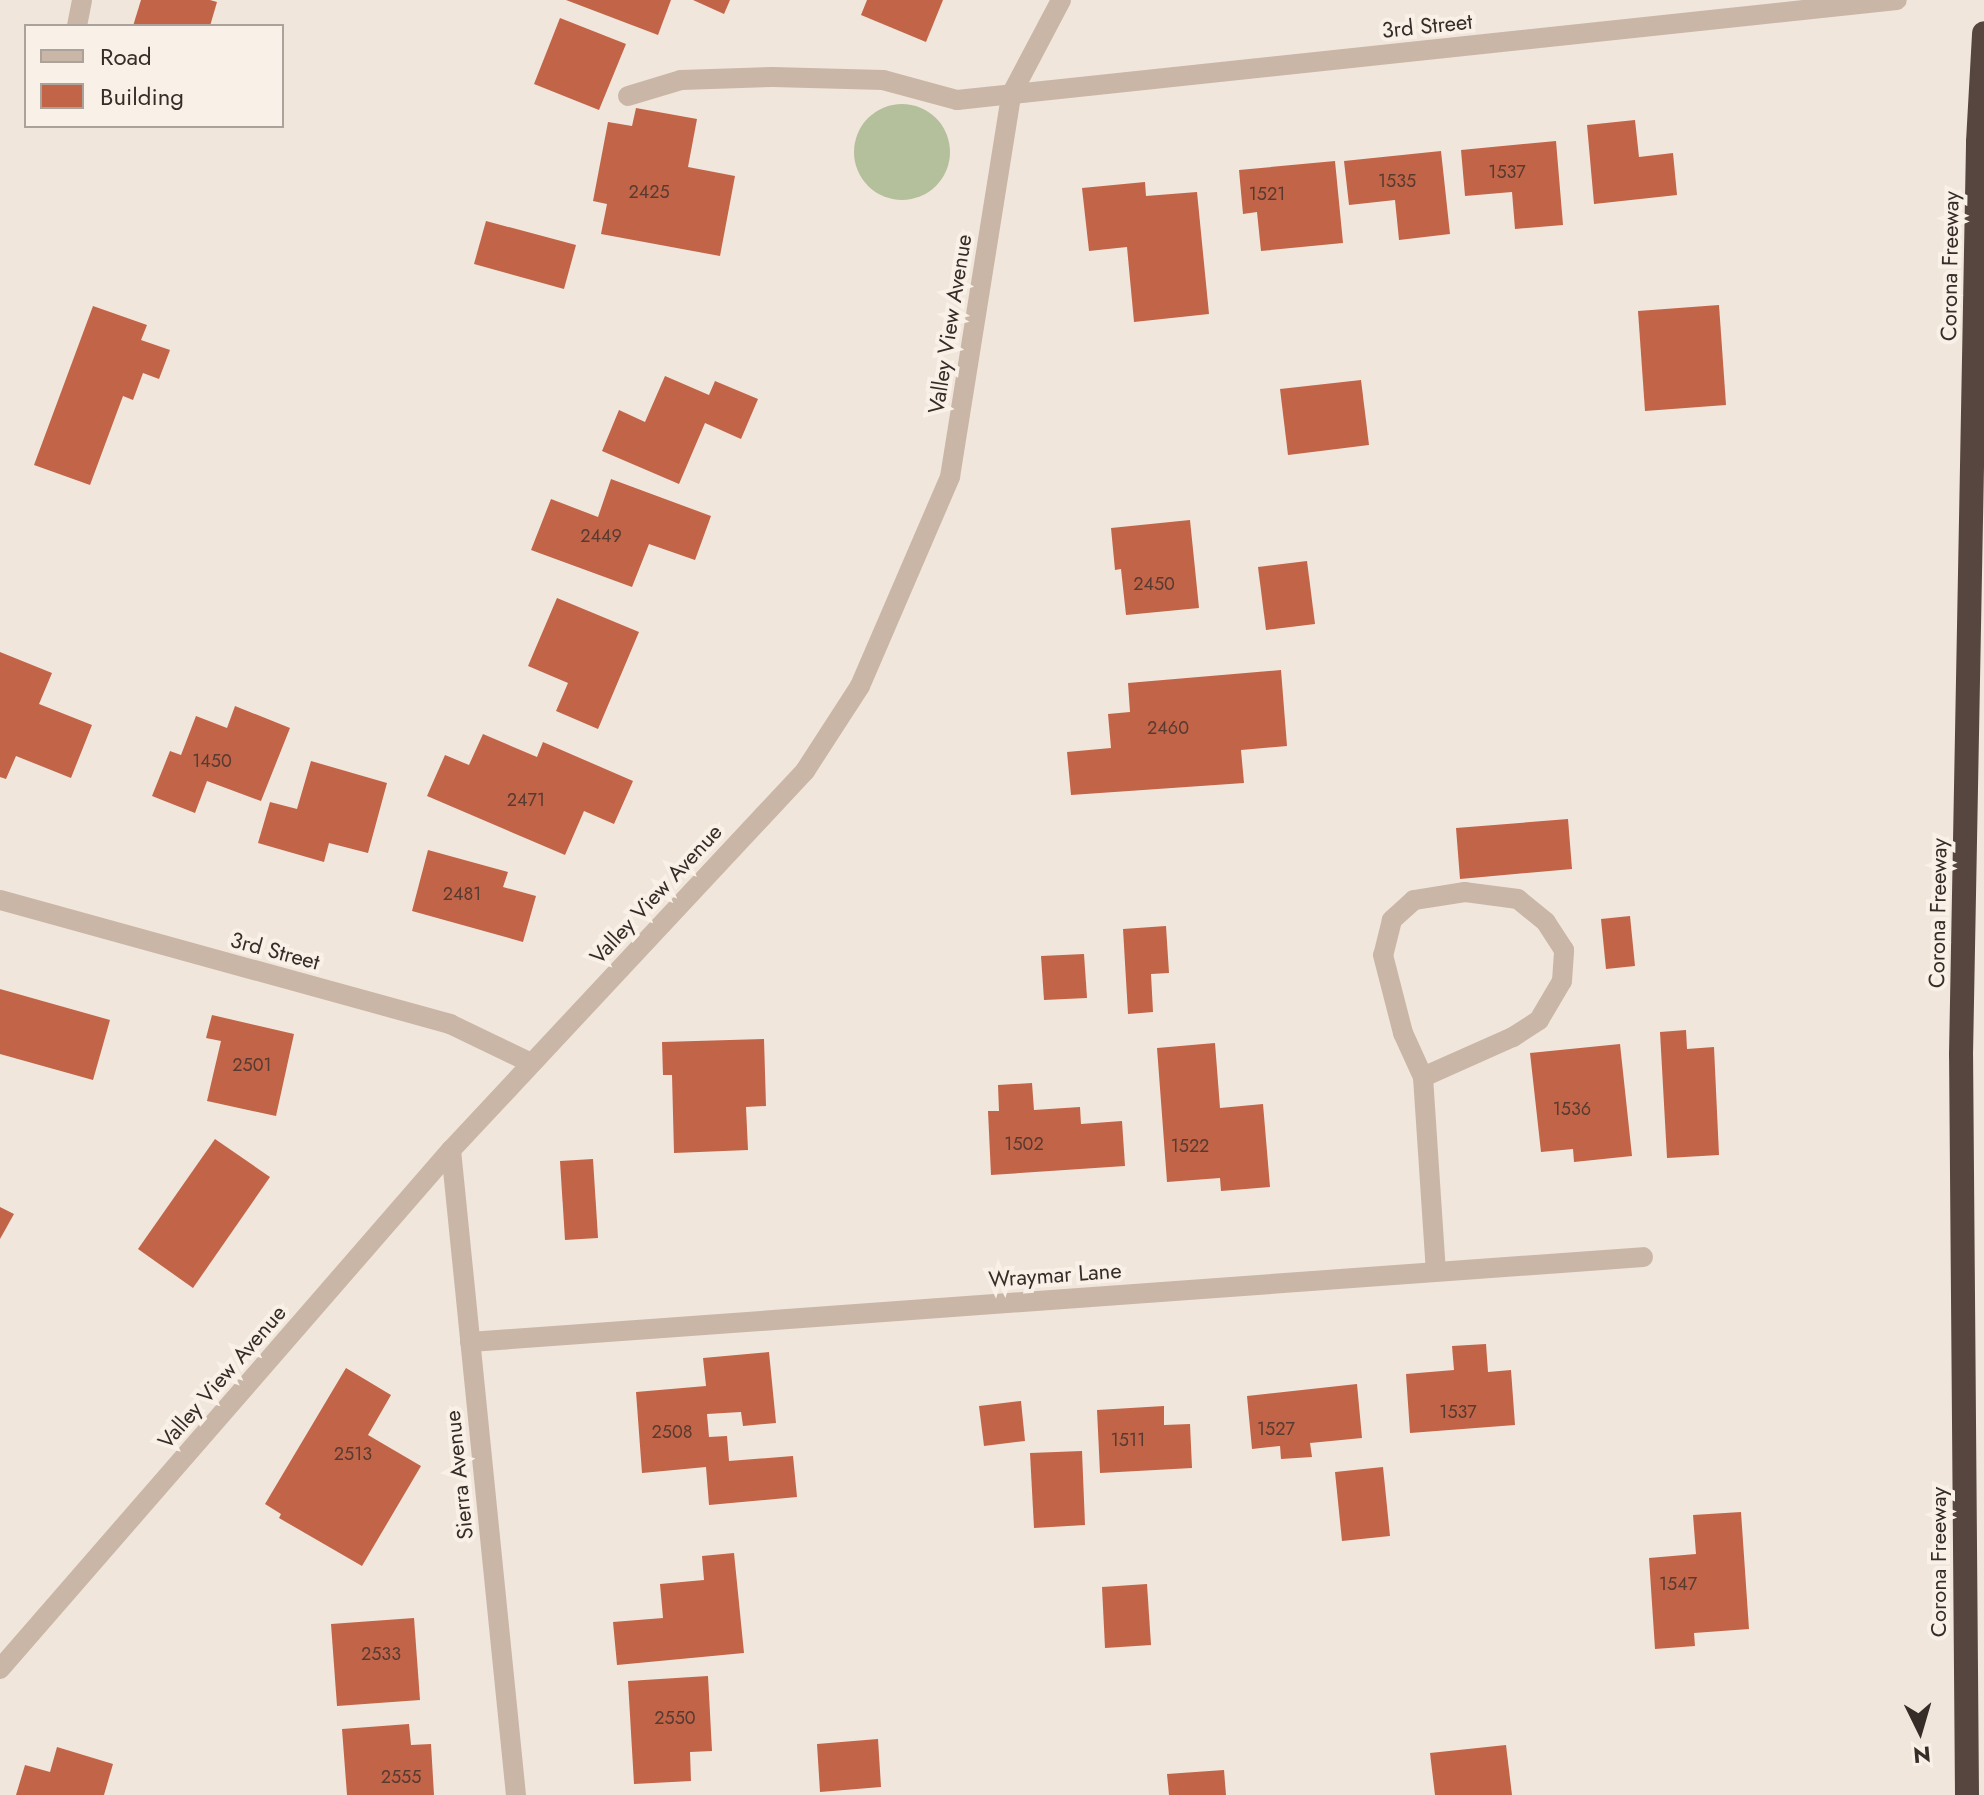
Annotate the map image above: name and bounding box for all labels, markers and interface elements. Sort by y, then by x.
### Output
street label: 3rd Street [1380,8,1474,44]
legend [24,24,284,128]
text: Road [100,39,152,74]
text: Building [100,79,184,114]
house number: 1537 [1488,161,1526,183]
house number: 1535 [1378,170,1416,192]
house number: 2425 [628,181,670,203]
house number: 1521 [1249,183,1285,205]
street label: Corona Freeway [1935,191,1965,341]
street label: Valley View Avenue [923,232,977,416]
house number: 2449 [580,525,622,547]
house number: 2450 [1133,573,1175,595]
house number: 2460 [1147,717,1189,739]
house number: 1450 [192,750,232,772]
house number: 2471 [507,789,545,811]
street label: Valley View Avenue [584,819,728,969]
street label: Corona Freeway [1923,838,1953,988]
house number: 2481 [443,883,481,905]
street label: 3rd Street [228,926,322,976]
house number: 2501 [232,1054,272,1076]
house number: 1536 [1553,1098,1591,1120]
house number: 1502 [1004,1133,1044,1155]
house number: 1522 [1171,1135,1209,1157]
street label: Wraymar Lane [988,1257,1122,1293]
street label: Valley View Avenue [152,1300,292,1454]
house number: 1537 [1439,1401,1477,1423]
street label: Sierra Avenue [439,1409,479,1541]
house number: 1527 [1257,1418,1295,1440]
house number: 2508 [651,1421,693,1443]
house number: 1511 [1111,1429,1145,1451]
house number: 2513 [334,1443,372,1465]
street label: Corona Freeway [1926,1487,1952,1637]
house number: 1547 [1659,1573,1697,1595]
house number: 2533 [361,1643,401,1665]
north arrow [1880,1691,1960,1771]
house number: 2550 [654,1707,696,1729]
text: N [1912,1738,1932,1772]
house number: 2555 [381,1766,421,1788]

